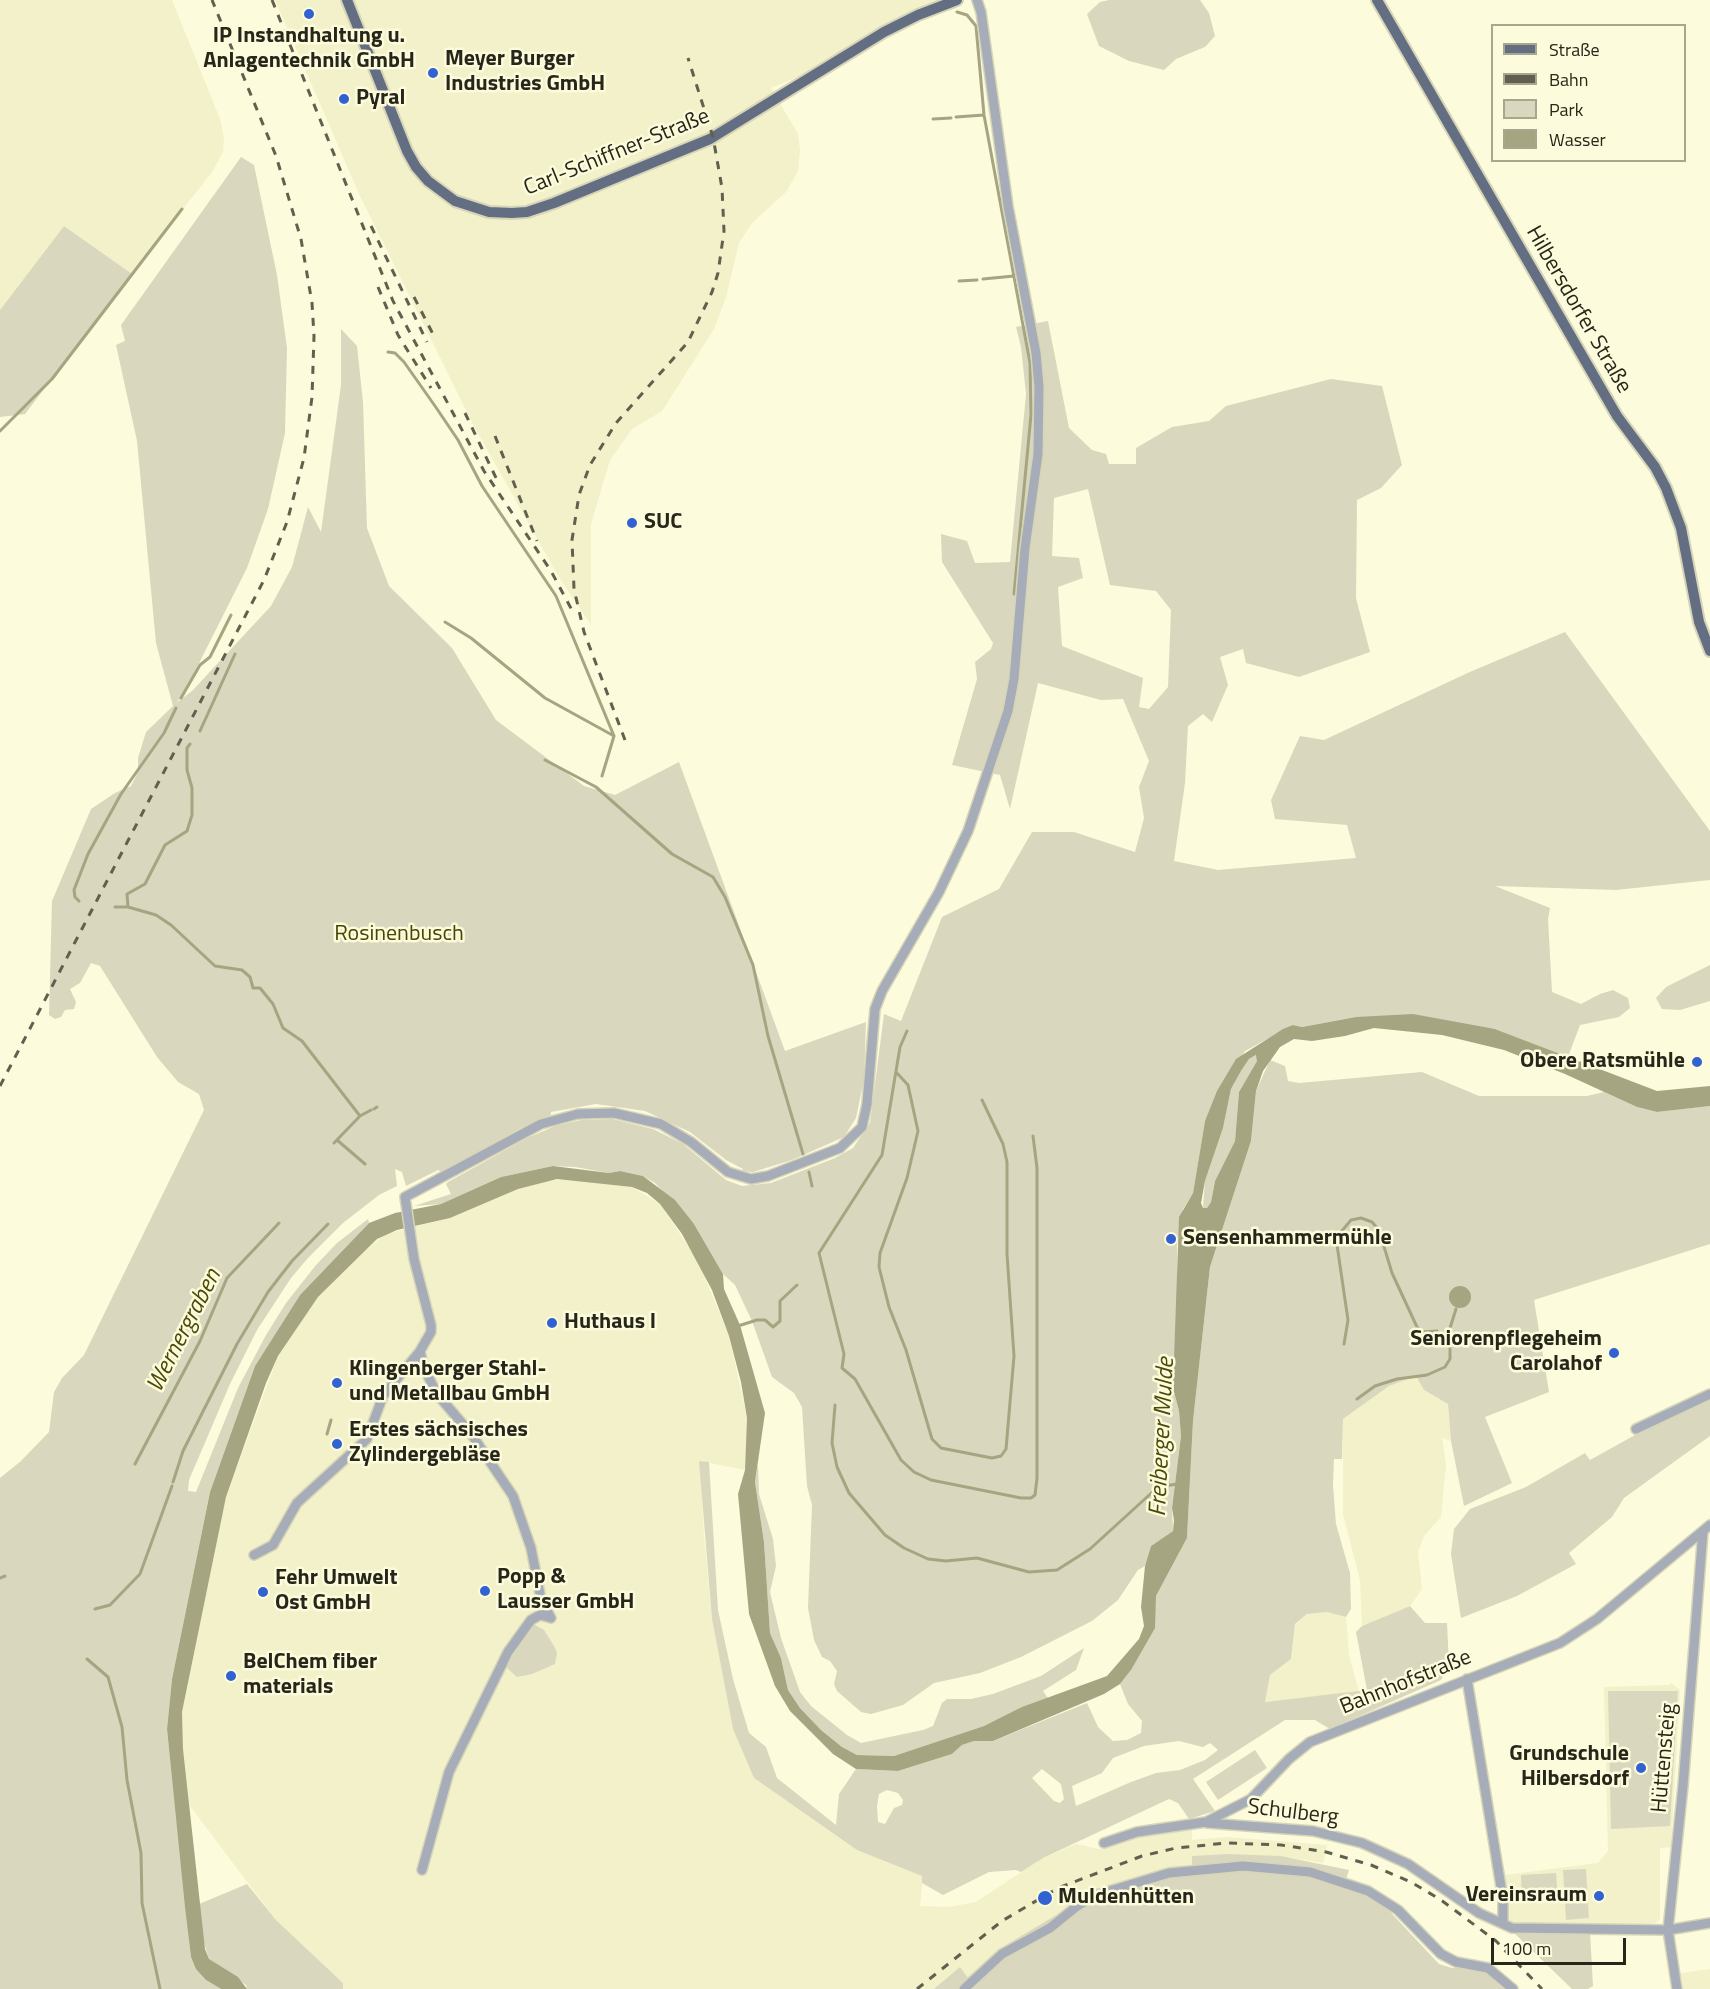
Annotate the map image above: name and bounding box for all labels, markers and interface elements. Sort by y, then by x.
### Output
marker: IP Instandhaltung u. Anlagentechnik GmbH [302,7,316,21]
place label: IP Instandhaltung u. Anlagentechnik GmbH [203,24,415,76]
legend [1491,24,1686,162]
text: Straße [1549,36,1600,63]
place label: Meyer Burger Industries GmbH [445,47,605,98]
marker: Meyer Burger Industries GmbH [426,66,440,80]
text: Bahn [1549,66,1588,93]
place label: Pyral [356,86,405,112]
marker: Pyral [337,92,351,106]
text: Park [1549,96,1583,123]
street label: Carl-Schiffner-Straße [520,104,714,202]
text: Wasser [1549,126,1606,153]
street label: Hilbersdorfer Straße [1519,222,1637,398]
place label: SUC [644,510,682,536]
marker: SUC [625,516,639,530]
park label: Rosinenbusch [334,922,464,948]
place label: Obere Ratsmühle [1520,1049,1685,1075]
marker: Obere Ratsmühle [1690,1055,1704,1069]
place label: Sensenhammermühle [1183,1226,1392,1252]
marker: Sensenhammermühle [1164,1232,1178,1246]
water label: Wernergraben [142,1265,228,1397]
place label: Huthaus I [564,1310,656,1336]
marker: Huthaus I [545,1316,559,1330]
place label: Seniorenpflegeheim Carolahof [1410,1327,1602,1378]
marker: Seniorenpflegeheim Carolahof [1607,1346,1621,1360]
place label: Klingenberger Stahl- und Metallbau GmbH [349,1357,550,1408]
water label: Freiberger Mulde [1144,1357,1182,1517]
marker: Klingenberger Stahl- und Metallbau GmbH [330,1376,344,1390]
place label: Erstes sächsisches Zylindergebläse [349,1418,528,1470]
marker: Erstes sächsisches Zylindergebläse [330,1437,344,1451]
place label: Popp & Lausser GmbH [497,1565,634,1616]
place label: Fehr Umwelt Ost GmbH [275,1566,398,1618]
marker: Popp & Lausser GmbH [478,1584,492,1598]
marker: Fehr Umwelt Ost GmbH [256,1585,270,1599]
street label: Bahnhofstraße [1337,1645,1475,1721]
place label: BelChem fiber materials [243,1650,377,1702]
marker: BelChem fiber materials [224,1669,238,1683]
street label: Hüttensteig [1647,1702,1683,1814]
place label: Grundschule Hilbersdorf [1509,1742,1629,1794]
marker: Grundschule Hilbersdorf [1634,1761,1648,1775]
street label: Schulberg [1246,1794,1340,1832]
place label: Vereinsraum [1465,1883,1587,1909]
place label: Muldenhütten [1058,1885,1194,1911]
marker: Muldenhütten [1036,1889,1054,1907]
marker: Vereinsraum [1592,1889,1606,1903]
scale bar [1494,1926,1629,1964]
text: 100 m [1502,1935,1551,1962]

